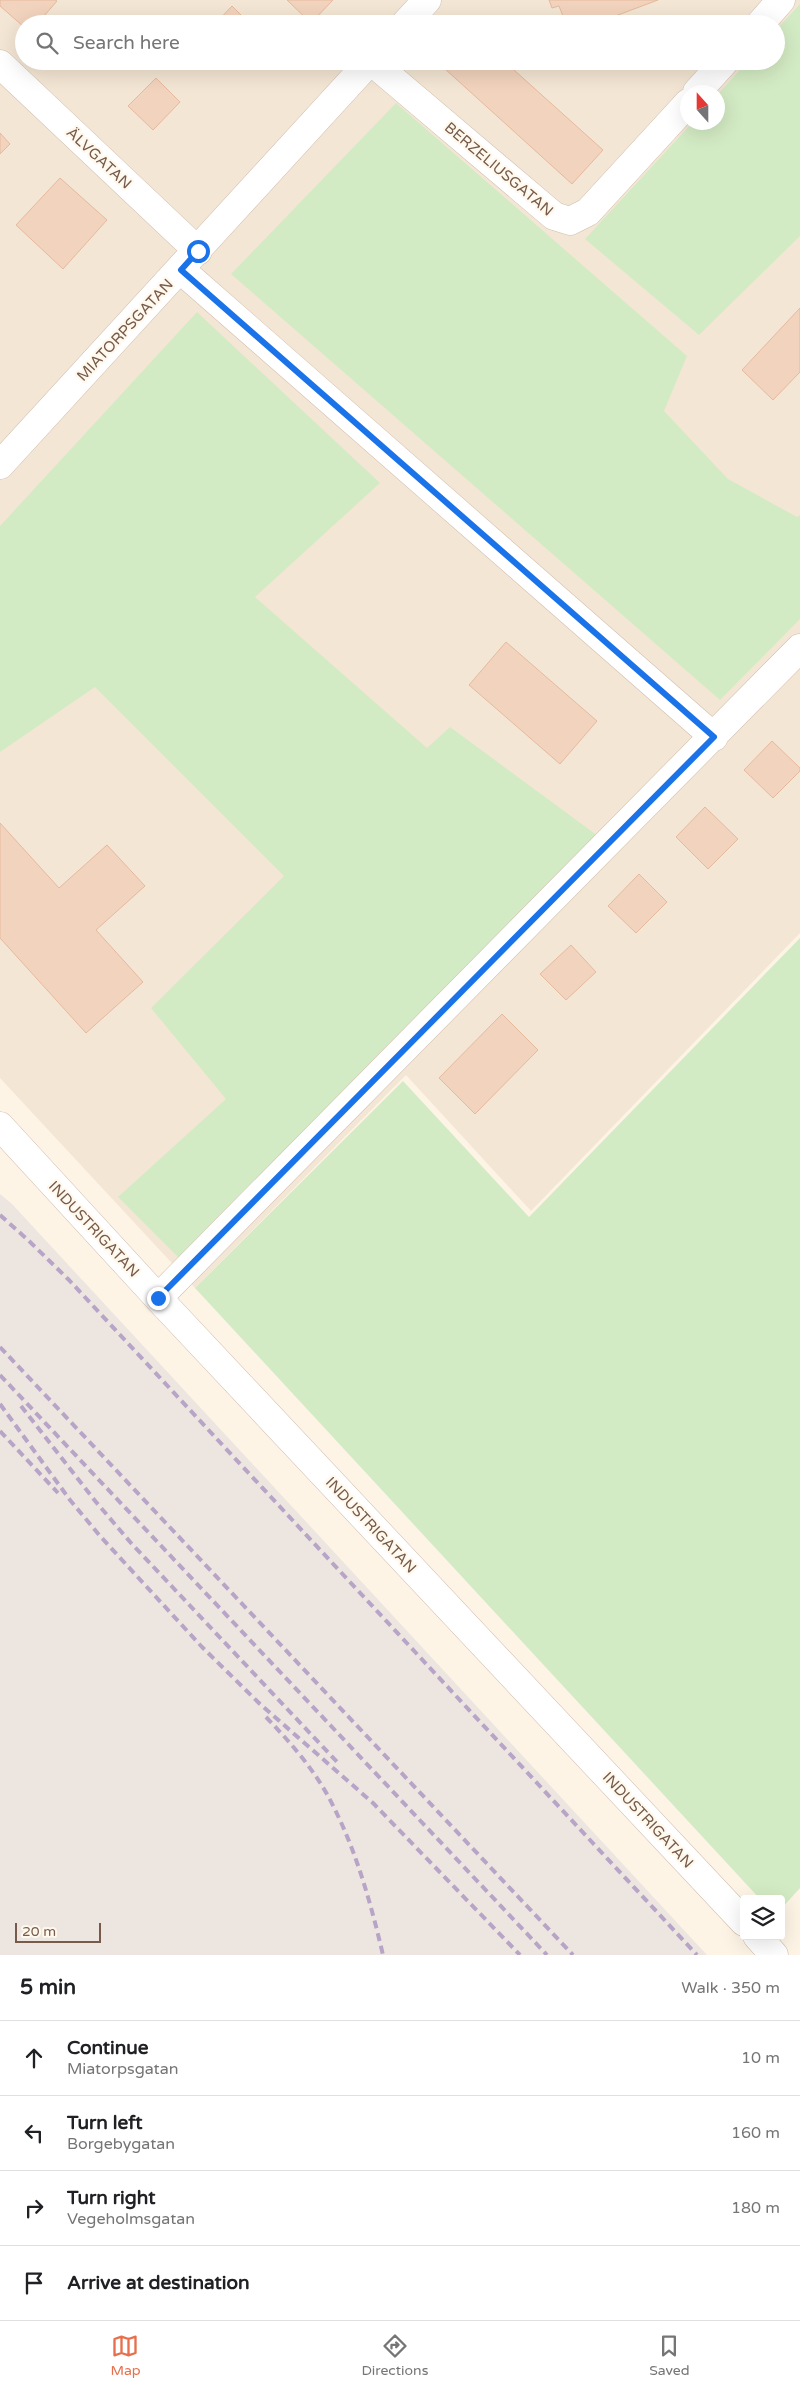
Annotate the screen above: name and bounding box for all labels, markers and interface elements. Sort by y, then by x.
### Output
search box [15,15,785,70]
icon: search [33,29,61,57]
text: Search here [73,32,180,54]
north arrow [680,85,725,130]
street label: BERZELIUSGATAN [441,118,557,220]
street label: ÄLVGATAN [63,123,135,193]
route start [187,240,210,263]
street label: MIATORPSGATAN [73,275,177,385]
street label: INDUSTRIGATAN [45,1177,143,1281]
route end [147,1287,170,1310]
street label: INDUSTRIGATAN [322,1473,420,1577]
street label: INDUSTRIGATAN [599,1768,697,1872]
map controls [740,1895,785,1940]
button: layers [740,1895,785,1940]
scale bar [15,1920,101,1943]
text: 20 m [22,1923,56,1940]
text: 5 min [20,1975,76,2000]
text: Walk · 350 m [681,1978,780,1998]
text: Continue [67,2037,149,2059]
icon: ahead [20,2044,48,2072]
text: 10 m [741,2048,780,2068]
text: Miatorpsgatan [67,2059,178,2079]
text: Turn left [67,2112,143,2134]
icon: left [20,2119,48,2147]
text: 160 m [731,2123,780,2143]
text: Borgebygatan [67,2134,175,2154]
text: Turn right [67,2187,155,2209]
icon: right [20,2194,48,2222]
text: 180 m [731,2198,780,2218]
text: Vegeholmsgatan [67,2209,195,2229]
icon: arrive [20,2269,48,2297]
text: Arrive at destination [67,2272,250,2294]
tab: Map [110,2332,141,2379]
tab: Directions [361,2332,428,2379]
tab: Saved [649,2332,690,2379]

